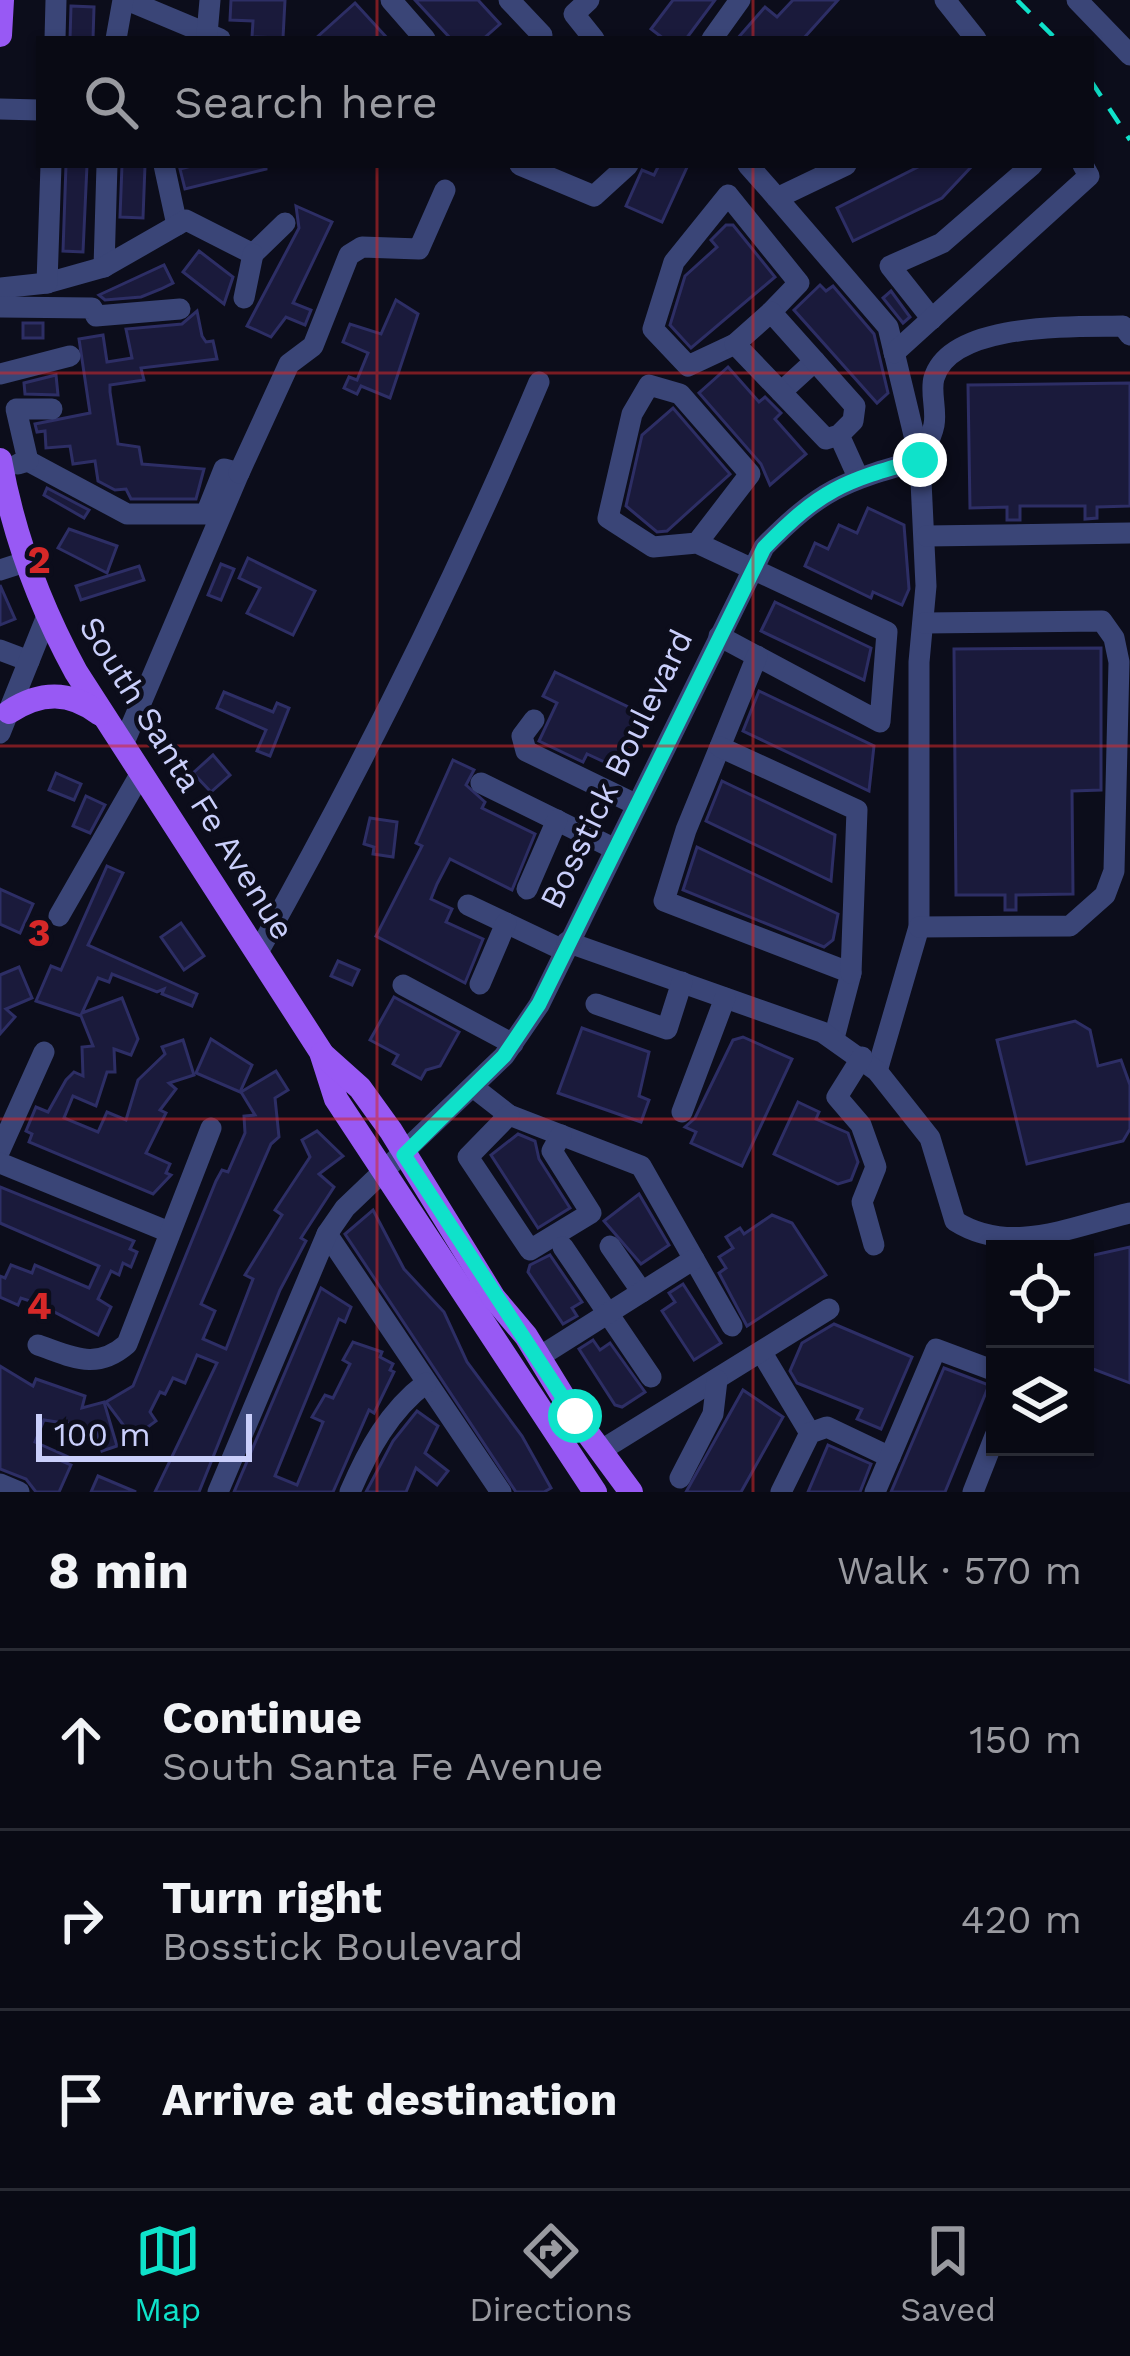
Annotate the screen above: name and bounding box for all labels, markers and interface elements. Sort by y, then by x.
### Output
search box [36,36,1094,168]
icon: search [78,69,144,135]
text: Search here [174,76,438,129]
route end [893,433,947,487]
text: 2 [27,537,51,582]
street label: South Santa Fe Avenue [71,609,303,947]
street label: Bosstick Boulevard [531,623,701,915]
text: 3 [27,910,51,955]
map controls [986,1240,1094,1456]
button: locate [986,1240,1094,1348]
text: 4 [26,1283,52,1328]
button: layers [986,1348,1094,1456]
route start [548,1389,602,1443]
scale bar [36,1408,252,1461]
text: 100 m [54,1415,151,1454]
text: 8 min [48,1541,189,1600]
text: Walk · 570 m [837,1548,1082,1593]
text: Continue [162,1691,362,1744]
icon: ahead [48,1707,114,1773]
text: 150 m [969,1717,1082,1762]
text: South Santa Fe Avenue [162,1744,603,1789]
text: Turn right [162,1871,382,1924]
icon: right [48,1887,114,1953]
text: 420 m [961,1897,1082,1942]
text: Bosstick Boulevard [162,1924,524,1969]
icon: arrive [48,2067,114,2133]
text: Arrive at destination [162,2073,617,2126]
tab: Map [134,2218,201,2329]
tab: Directions [469,2218,632,2329]
tab: Saved [900,2218,996,2329]

